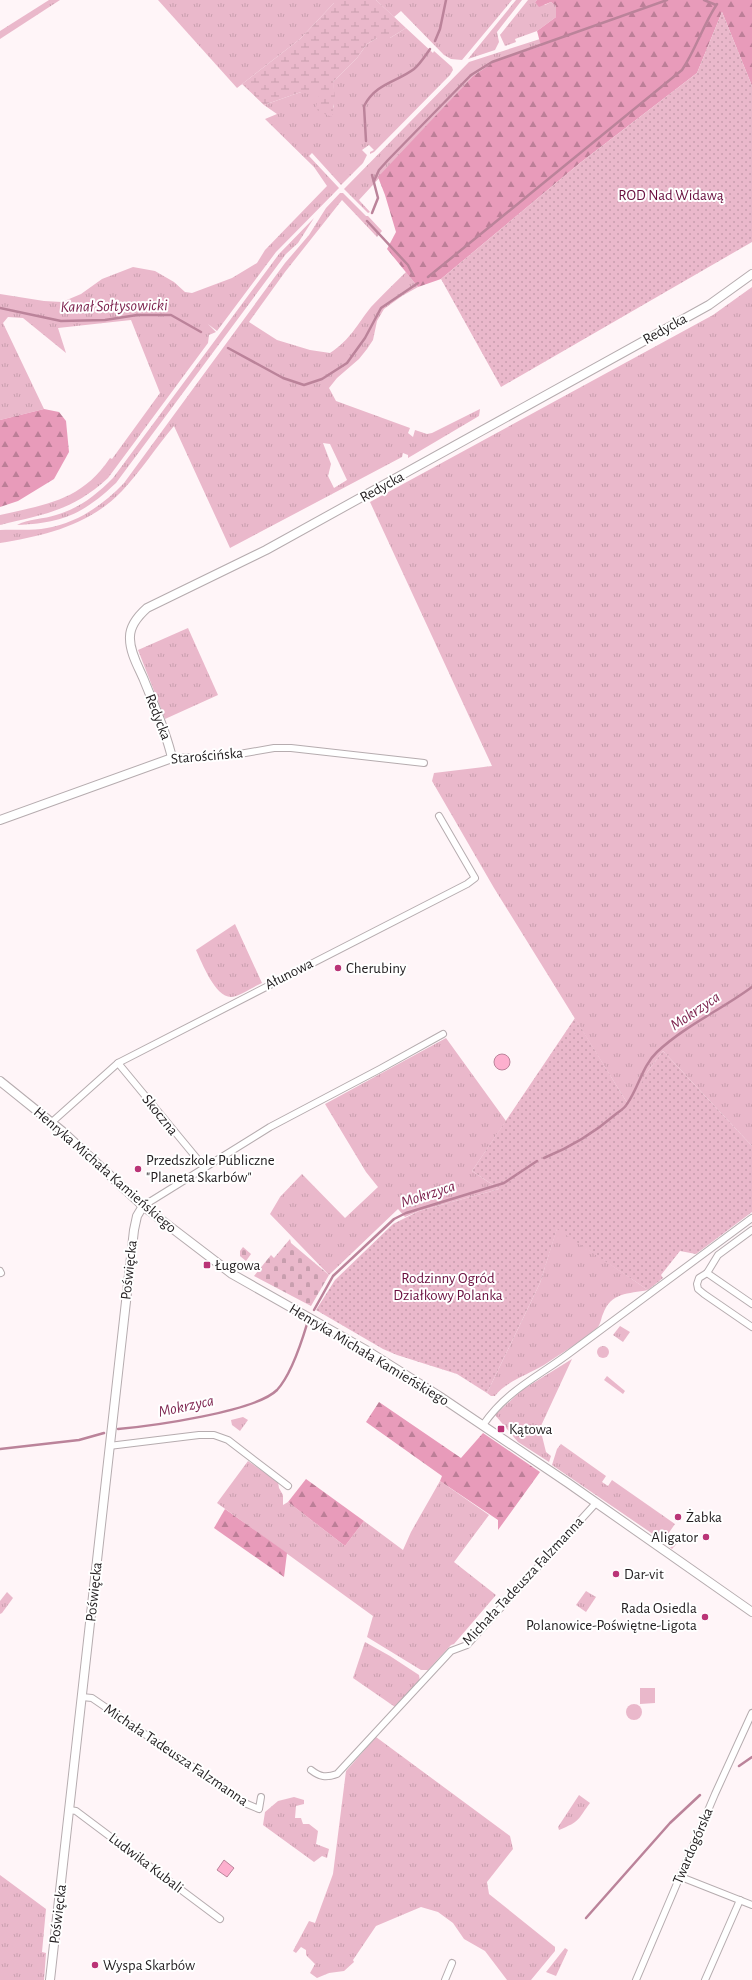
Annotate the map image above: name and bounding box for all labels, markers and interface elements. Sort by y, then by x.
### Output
park label: ROD Nad Widawą [618,188,724,203]
water label: Kanał Sołtysowicki [60,297,168,315]
street label: Redycka [640,311,690,347]
street label: Redycka [357,469,407,505]
street label: Redycka [142,692,174,742]
street label: Starościńska [170,745,244,767]
street label: Ałunowa [263,956,316,992]
place label: Cherubiny [346,961,407,976]
marker: Cherubiny [333,963,343,973]
water label: Mokrzyca [667,989,723,1033]
street label: Skoczna [139,1092,181,1138]
street label: Henryka Michała Kamieńskiego [31,1104,179,1236]
place label: Przedszkole Publiczne "Planeta Skarbów" [146,1153,275,1185]
marker: Przedszkole Publiczne "Planeta Skarbów" [133,1164,143,1174]
water label: Mokrzyca [399,1178,457,1210]
street label: Poświęcka [118,1239,140,1301]
place label: Ługowa [215,1258,260,1273]
marker: Ługowa [202,1260,212,1270]
park label: Rodzinny Ogród Działkowy Polanka [393,1271,503,1303]
street label: Henryka Michała Kamieńskiego [286,1301,452,1409]
water label: Mokrzyca [157,1392,215,1420]
place label: Kątowa [509,1422,553,1437]
marker: Kątowa [496,1424,506,1434]
place label: Żabka [686,1508,722,1525]
marker: Żabka [673,1512,683,1522]
street label: Michała Tadeusza Falzmanna [460,1514,586,1648]
place label: Aligator [651,1530,698,1545]
marker: Aligator [701,1532,711,1542]
street label: Poświęcka [83,1561,105,1623]
place label: Dar-vit [624,1567,664,1582]
marker: Dar-vit [611,1569,621,1579]
place label: Rada Osiedla Polanowice-Poświętne-Ligota [526,1601,697,1633]
marker: Rada Osiedla Polanowice-Poświętne-Ligota [700,1612,710,1622]
street label: Michała Tadeusza Falzmanna [101,1701,251,1809]
street label: Twardogórska [670,1806,716,1886]
street label: Ludwika Kubali [106,1830,186,1896]
street label: Poświęcka [47,1883,69,1945]
place label: Wyspa Skarbów [103,1958,195,1973]
marker: Wyspa Skarbów [90,1960,100,1970]

